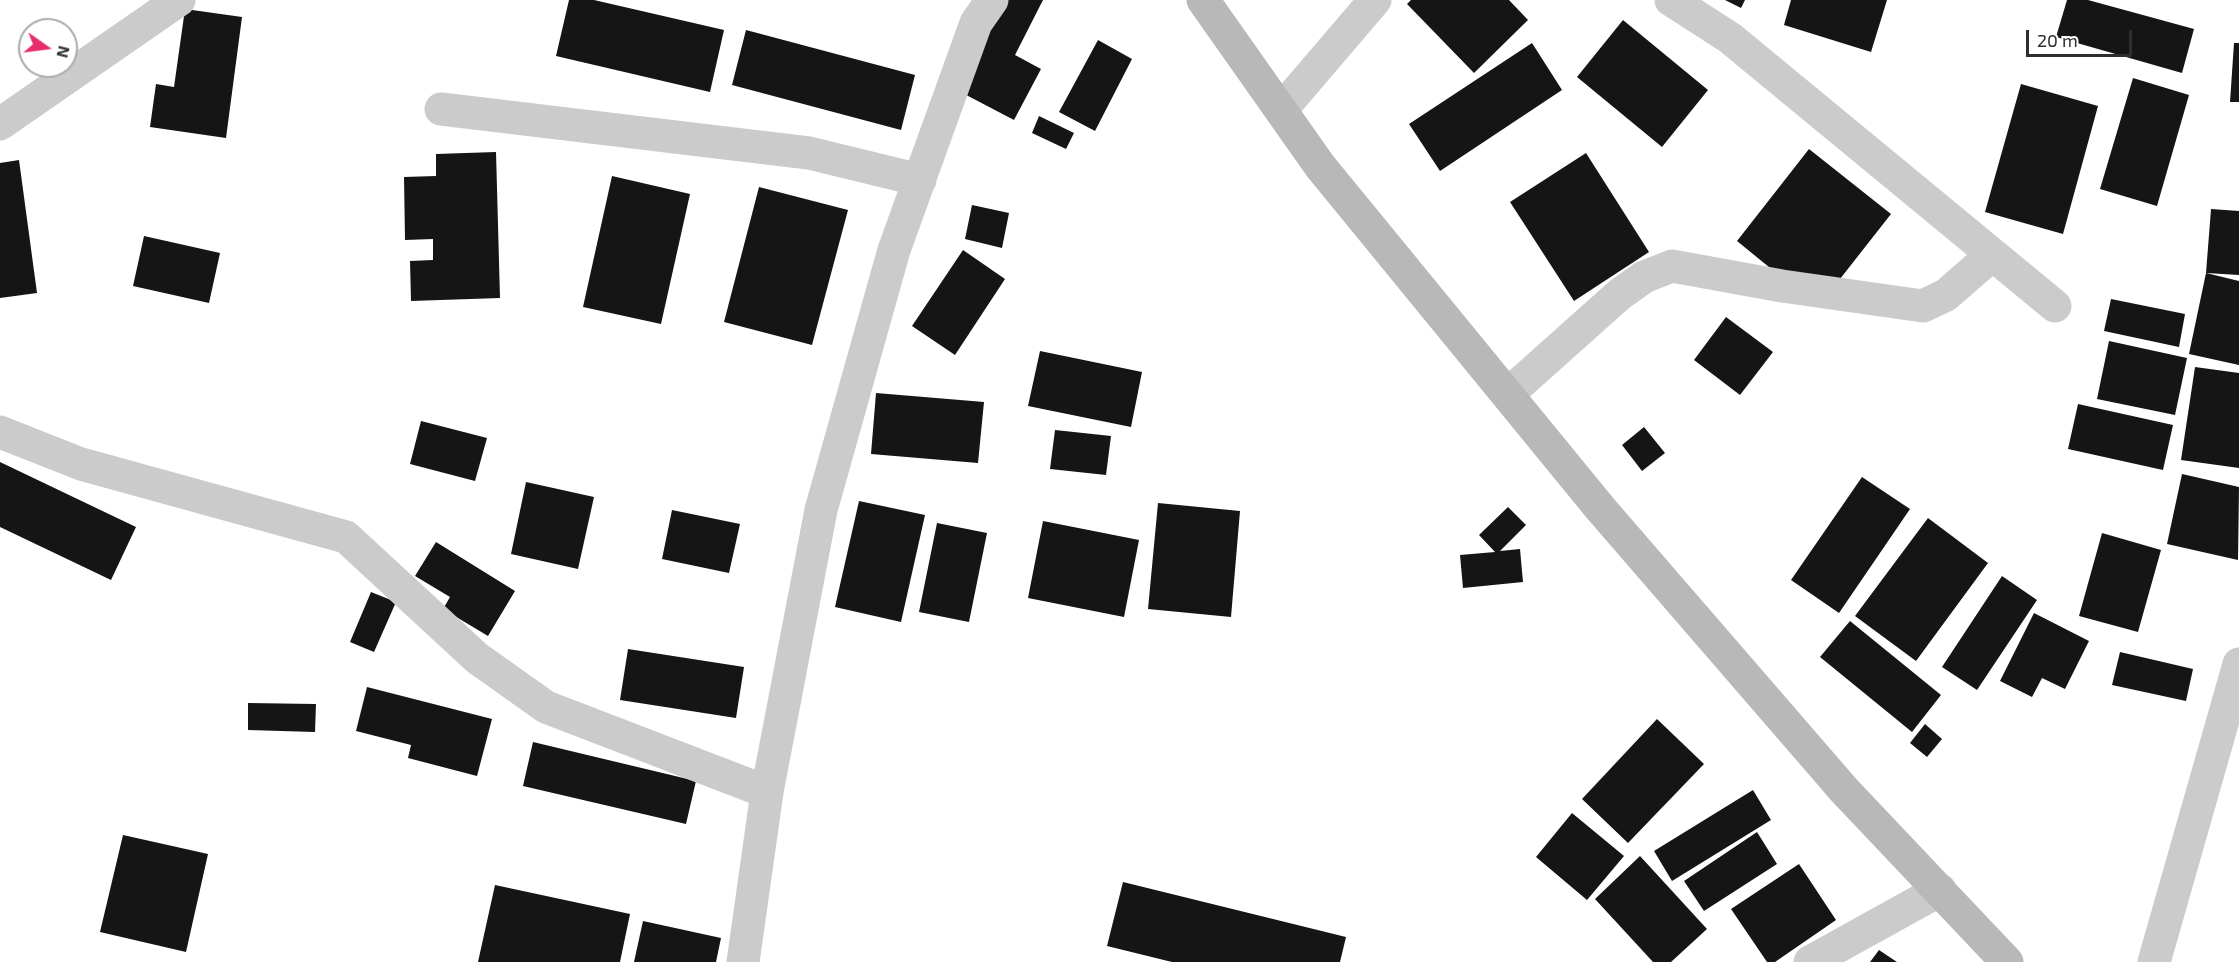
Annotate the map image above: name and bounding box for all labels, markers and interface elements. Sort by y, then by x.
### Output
north arrow [18,18,78,78]
scale bar [2029,18,2136,56]
text: 20 m [2037,29,2078,51]
text: N [53,44,75,60]

